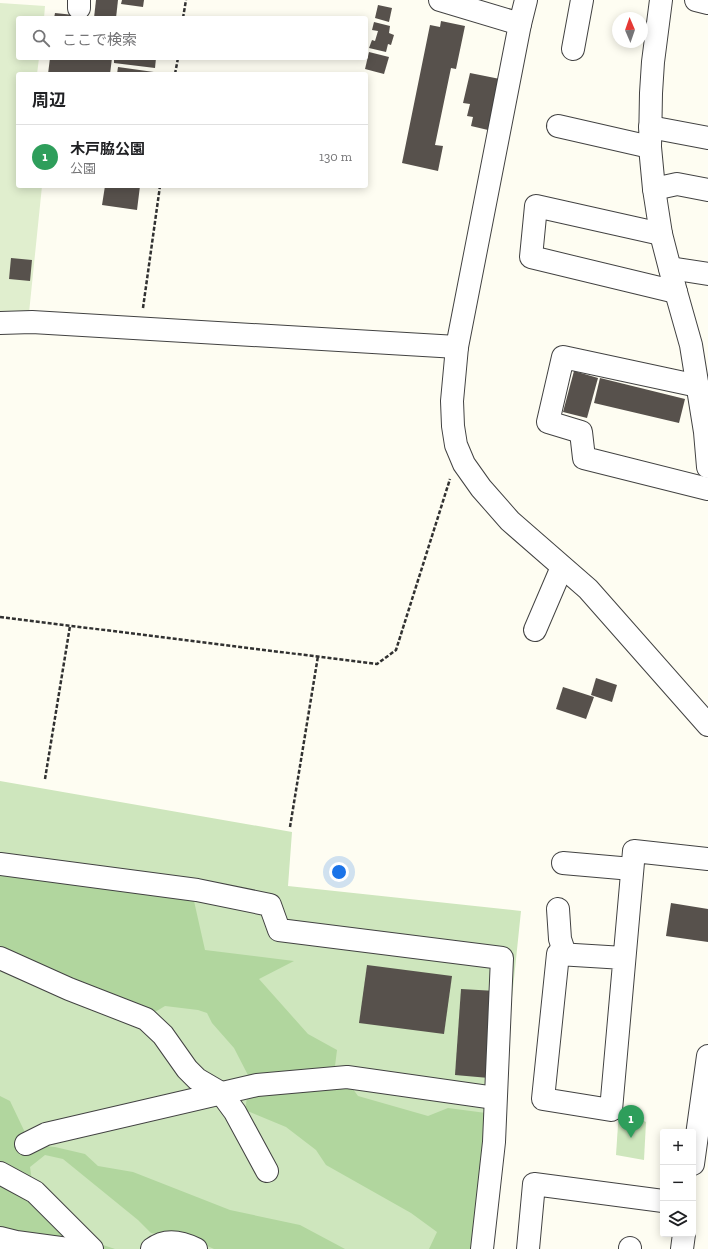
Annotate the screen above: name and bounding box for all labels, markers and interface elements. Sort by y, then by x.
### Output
north arrow [612,12,648,48]
search box [16,16,368,60]
icon: search [30,27,52,49]
text: ここで検索 [62,31,137,49]
text: 周辺 [32,90,66,110]
text: 木戸脇公園 [70,140,145,158]
text: 1 [42,149,48,164]
text: 130 m [319,149,352,164]
text: 公園 [70,161,96,176]
your location [329,862,349,882]
pin: 1 [618,1105,644,1138]
map controls [660,1129,696,1237]
button: + [660,1129,696,1165]
button: − [660,1165,696,1201]
button: layers [660,1201,696,1237]

